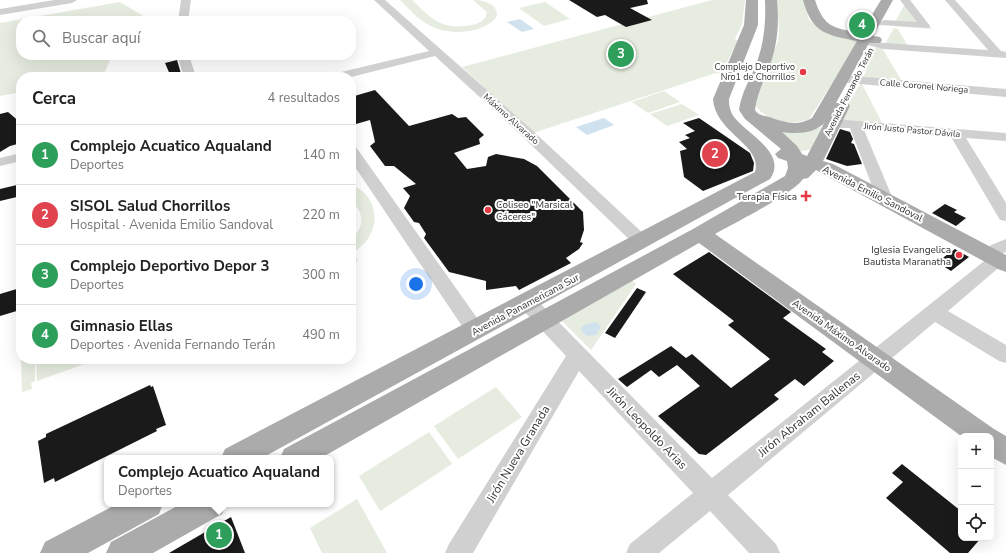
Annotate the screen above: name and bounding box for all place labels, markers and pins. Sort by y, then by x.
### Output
pin: 4 [849,10,875,40]
pin: 3 [608,39,634,69]
place label: Complejo Deportivo Nro1 de Chorrillos [714,61,795,83]
marker: Complejo Deportivo Nro1 de Chorrillos [798,67,808,77]
pin: 2 [702,139,728,169]
place label: Terapia Física [737,190,797,204]
marker: Terapia Física [800,190,812,202]
place label: Coliseo "Marsical Cáceres" [496,198,573,224]
marker: Coliseo "Marsical Cáceres" [483,205,493,215]
place label: Iglesia Evangelica Bautista Maranatha [863,243,951,269]
marker: Iglesia Evangelica Bautista Maranatha [954,250,964,260]
pin: 1 [206,520,232,550]

